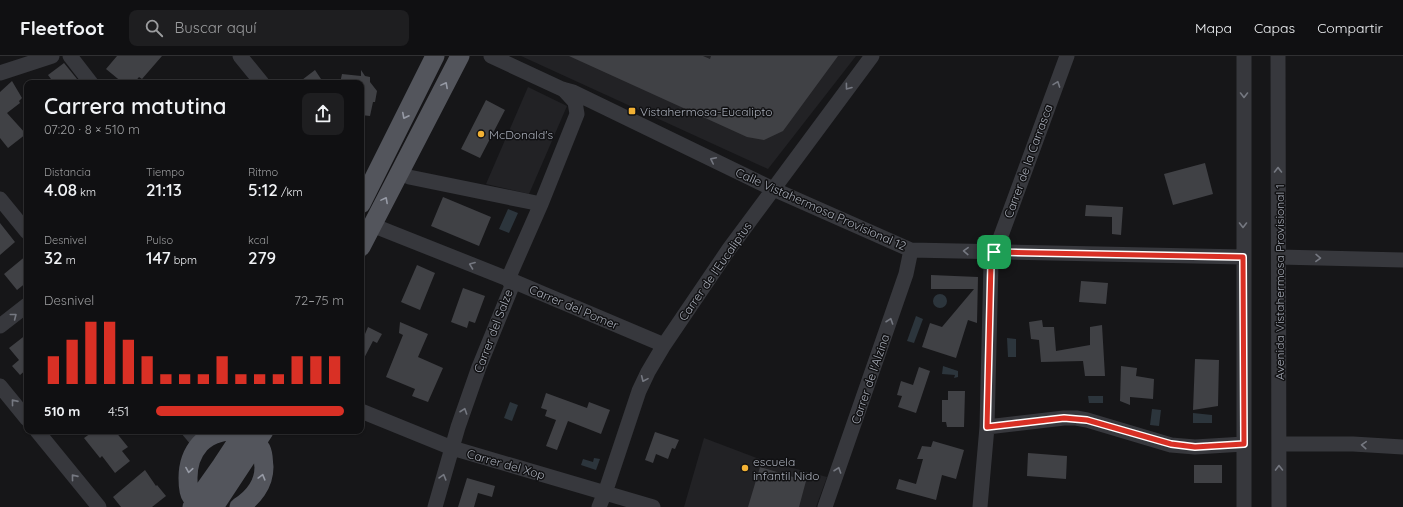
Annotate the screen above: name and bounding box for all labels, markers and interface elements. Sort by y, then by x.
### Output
search box [129,10,409,46]
text: Fleetfoot [20,16,105,40]
icon: search [143,17,165,39]
text: Buscar aquí [175,18,257,37]
text: Mapa [1195,19,1232,37]
text: Capas [1254,19,1295,37]
text: Compartir [1317,19,1383,37]
one-way arrow [1052,81,1060,88]
one-way arrow [441,82,448,89]
one-way arrow [846,83,853,90]
text: Carrera matutina [44,92,226,120]
one-way arrow [1239,92,1248,98]
button: share [302,93,344,135]
street label: Carrer de la Carrasca [1000,102,1056,220]
place label: Vistahermosa-Eucalipto [640,104,772,119]
marker: Vistahermosa-Eucalipto [627,106,637,116]
one-way arrow [402,112,410,119]
text: 07:20 · 8 × 510 m [44,121,140,137]
place label: McDonald's [489,127,554,142]
marker: McDonald's [476,129,486,139]
one-way arrow [709,157,717,165]
street label: Calle Vistahermosa Provisional 12 [733,164,909,254]
text: Distancia [44,165,91,179]
text: Tiempo [146,165,185,179]
text: Ritmo [248,165,278,179]
one-way arrow [1274,167,1283,173]
text: 4.08 [44,179,77,200]
text: 21:13 [146,179,182,200]
text: 5:12 [248,179,278,200]
street label: Avenida Vistahermosa Provisional 1 [1272,184,1287,380]
text: km [77,185,96,199]
text: /km [278,185,303,199]
one-way arrow [381,197,388,204]
street label: Carrer de l'Eucaliptus [675,218,755,323]
one-way arrow [1239,222,1247,228]
text: Desnivel [44,233,87,247]
text: Pulso [146,233,173,247]
text: kcal [248,233,269,247]
pin [977,235,1011,269]
icon: arrive [983,241,1005,263]
text: 32 [44,247,63,268]
text: 147 [146,247,171,268]
text: 279 [248,247,276,268]
one-way arrow [963,247,969,256]
text: m [63,253,76,267]
text: bpm [171,253,197,267]
one-way arrow [1315,254,1321,262]
one-way arrow [469,261,476,269]
street label: Carrer del Pomer [527,281,621,333]
street label: Carrer del Salze [470,287,516,375]
text: Desnivel [44,292,94,308]
text: 72–75 m [294,292,344,308]
one-way arrow [9,313,16,320]
one-way arrow [885,318,894,325]
street label: Carrer de l'Alzina [848,332,892,426]
one-way arrow [641,376,649,383]
one-way arrow [11,400,18,407]
text: 510 m [44,403,80,419]
text: 4:51 [108,403,129,419]
one-way arrow [459,407,467,414]
one-way arrow [1361,440,1367,449]
street label: Carrer del Xop [465,446,547,482]
place label: escuela infantil Nido [753,454,820,483]
marker: escuela infantil Nido [740,463,750,473]
one-way arrow [1275,465,1283,471]
one-way arrow [185,467,194,474]
one-way arrow [833,467,841,474]
one-way arrow [72,474,79,481]
one-way arrow [257,474,266,481]
one-way arrow [438,474,447,481]

